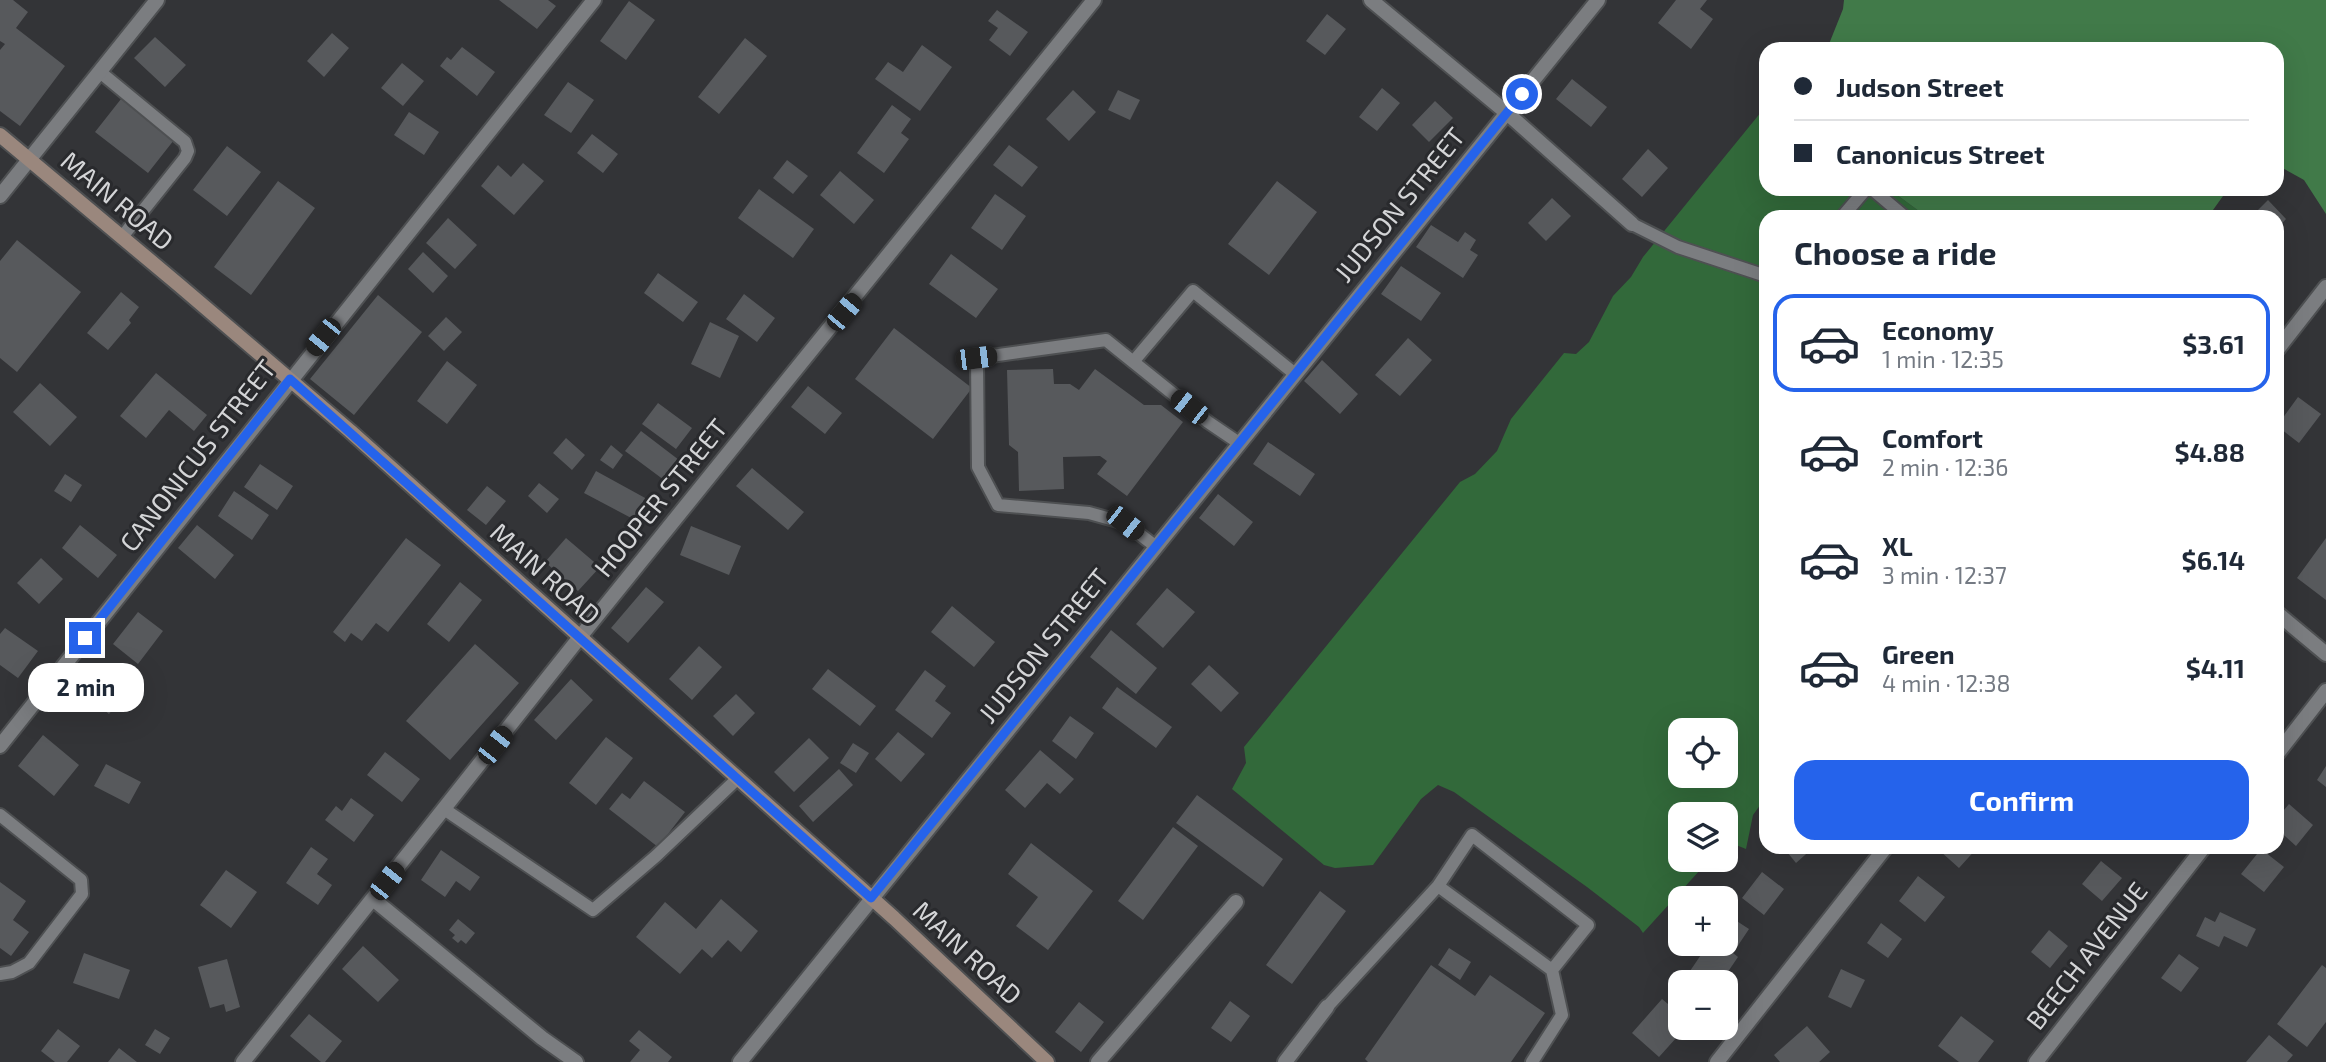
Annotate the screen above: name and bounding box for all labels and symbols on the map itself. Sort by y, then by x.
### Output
route start [1506,78,1538,110]
street label: JUDSON STREET [1327,121,1471,287]
street label: MAIN ROAD [56,144,180,256]
car [823,289,866,335]
car [302,314,345,360]
car [954,345,999,371]
street label: CANONICUS STREET [112,353,281,557]
car [1166,386,1213,428]
street label: HOOPER STREET [587,412,733,582]
car [1102,502,1149,544]
street label: MAIN ROAD [485,516,607,630]
street label: JUDSON STREET [971,562,1115,728]
route end [69,622,101,654]
callout: 2 min [27,662,143,712]
car [474,722,517,768]
car [366,858,409,904]
street label: BEECH AVENUE [2019,875,2153,1035]
street label: MAIN ROAD [907,894,1029,1010]

